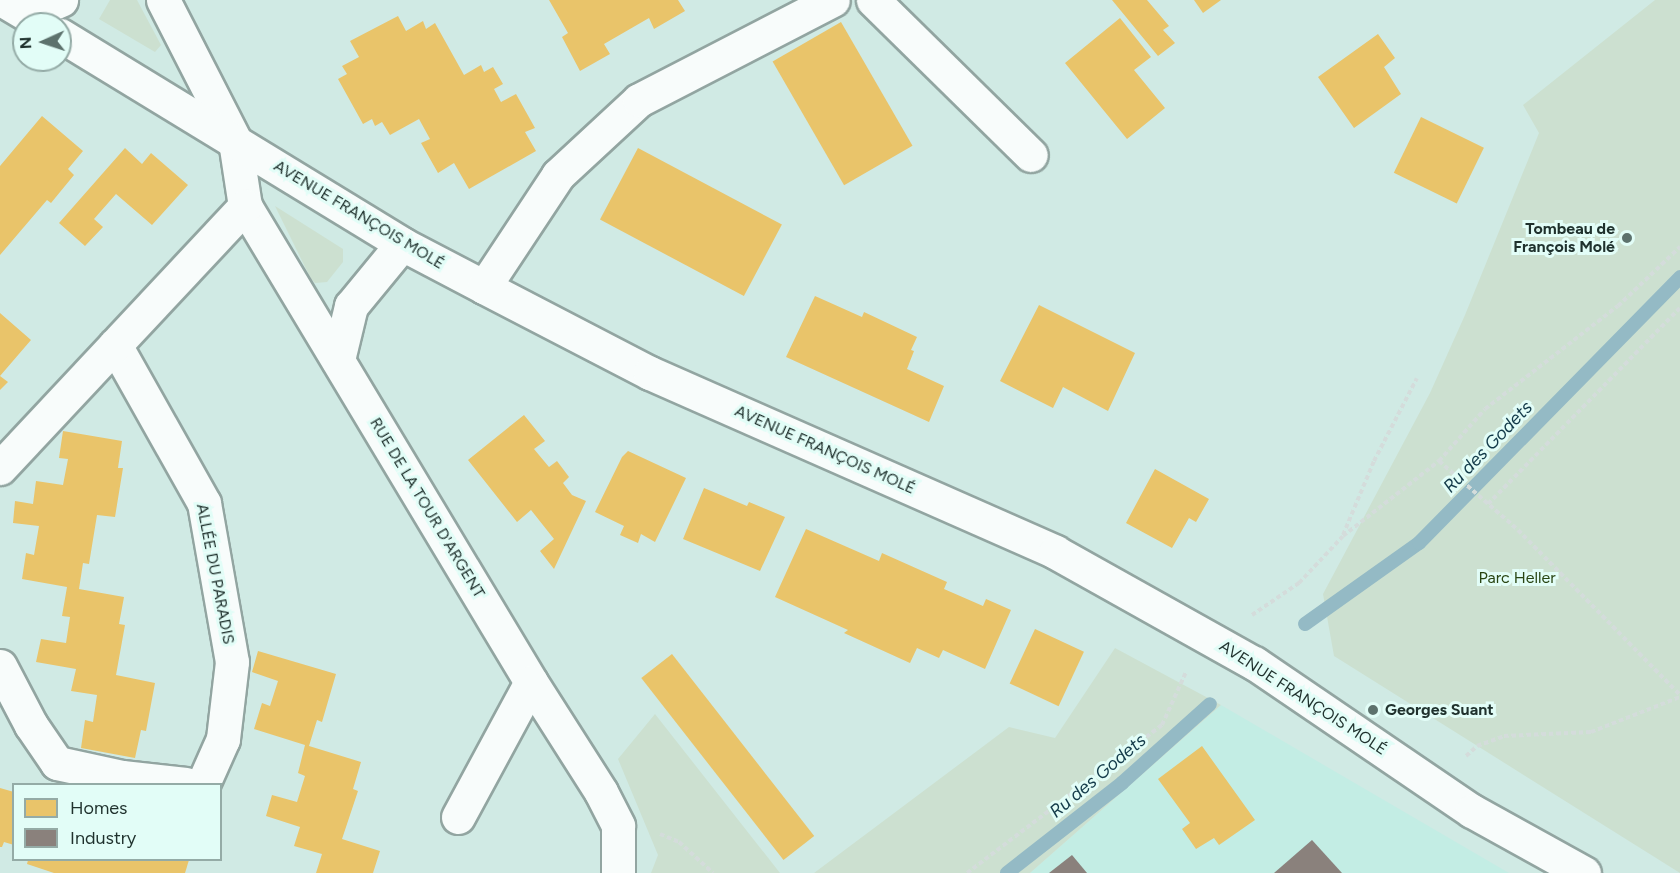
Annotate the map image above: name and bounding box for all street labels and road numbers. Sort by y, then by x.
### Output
street label: AVENUE FRANÇOIS MOLÉ [270,156,448,274]
street label: AVENUE FRANÇOIS MOLÉ [732,401,918,499]
street label: RUE DE LA TOUR D'ARGENT [366,414,488,602]
street label: ALLÉE DU PARADIS [192,502,238,646]
street label: AVENUE FRANÇOIS MOLÉ [1216,637,1390,759]

